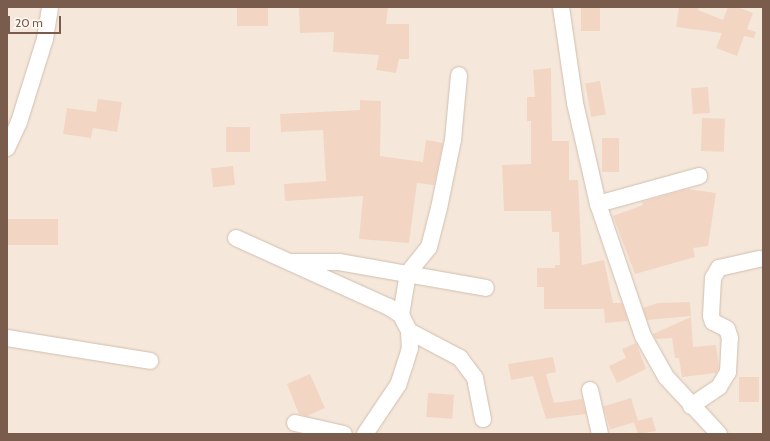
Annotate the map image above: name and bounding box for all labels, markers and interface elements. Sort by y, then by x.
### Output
scale bar [10,8,63,34]
text: 20 m [15,15,43,30]

